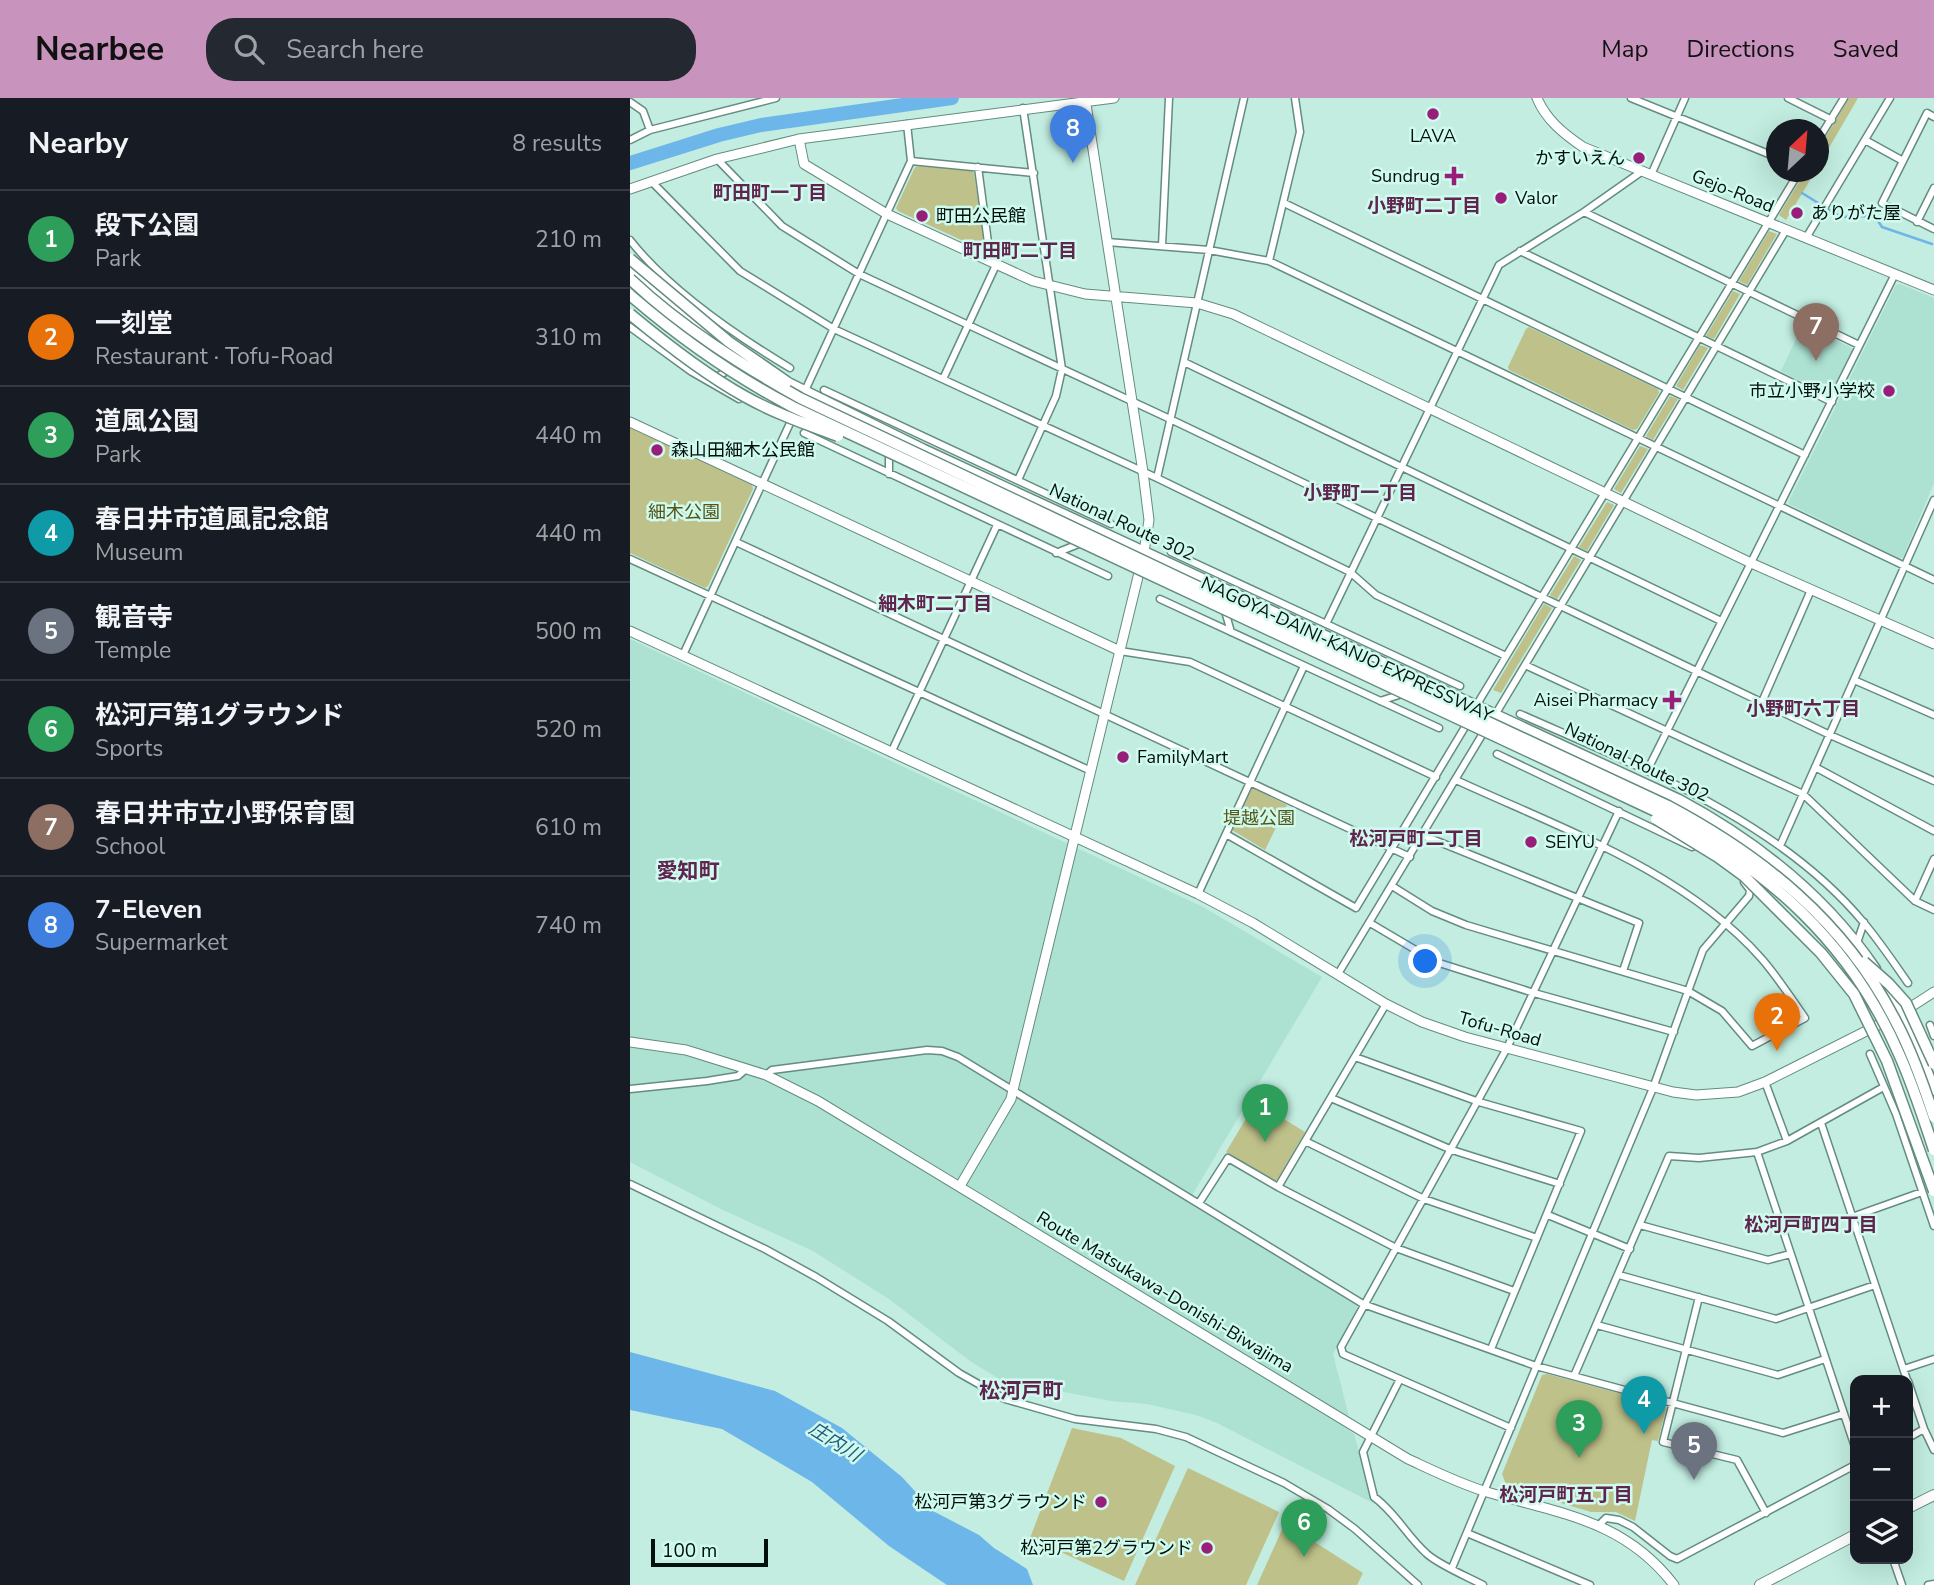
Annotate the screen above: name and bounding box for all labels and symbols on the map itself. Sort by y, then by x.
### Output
pin: 8 [1050,105,1096,163]
marker: LAVA [1425,106,1441,122]
north arrow [1766,119,1829,182]
place label: LAVA [1410,124,1456,148]
place label: かすいえん [1535,146,1625,170]
marker: かすいえん [1631,150,1647,166]
place label: Sundrug [1371,164,1440,188]
street label: Gejo-Road [1688,164,1778,218]
marker: Sundrug [1446,168,1462,184]
district label: 町田町一丁目 [713,180,827,206]
place label: Valor [1514,186,1558,210]
marker: Valor [1493,190,1509,206]
district label: 小野町二丁目 [1367,193,1481,219]
place label: ありがた屋 [1811,201,1901,225]
place label: 町田公民館 [936,204,1026,228]
marker: ありがた屋 [1789,205,1805,221]
marker: 町田公民館 [914,208,930,224]
district label: 町田町二丁目 [963,238,1077,264]
pin: 7 [1793,303,1839,361]
place label: 市立小野小学校 [1749,379,1875,403]
marker: 市立小野小学校 [1881,383,1897,399]
place label: 森山田細木公民館 [671,438,815,462]
marker: 森山田細木公民館 [649,442,665,458]
street label: National Route 302 [1045,478,1199,566]
district label: 小野町一丁目 [1303,480,1417,506]
park label: 細木公園 [648,500,720,524]
street label: NAGOYA-DAINI-KANJO EXPRESSWAY [1197,571,1497,727]
district label: 細木町二丁目 [878,591,992,617]
place label: Aisei Pharmacy [1533,688,1659,712]
marker: Aisei Pharmacy [1664,692,1680,708]
district label: 小野町六丁目 [1746,696,1860,722]
street label: National Route 302 [1561,717,1713,807]
place label: FamilyMart [1137,745,1229,769]
marker: FamilyMart [1115,749,1131,765]
park label: 堤越公園 [1223,806,1295,830]
district label: 松河戸町二丁目 [1349,826,1483,852]
place label: SEIYU [1545,830,1595,854]
marker: SEIYU [1523,834,1539,850]
district label: 愛知町 [657,857,720,885]
your location [1408,944,1442,978]
pin: 2 [1754,993,1800,1051]
street label: Tofu-Road [1456,1006,1544,1052]
pin: 1 [1242,1084,1288,1142]
street label: Route Matsukawa-Donishi-Biwajima [1032,1206,1298,1378]
district label: 松河戸町四丁目 [1744,1212,1878,1238]
pin: 4 [1621,1376,1667,1434]
district label: 松河戸町 [979,1377,1063,1405]
pin: 3 [1556,1400,1602,1458]
water label: 庄内川 [804,1416,868,1469]
pin: 5 [1671,1422,1717,1480]
district label: 松河戸町五丁目 [1499,1482,1633,1508]
place label: 松河戸第3グラウンド [914,1490,1087,1514]
marker: 松河戸第3グラウンド [1093,1494,1109,1510]
pin: 6 [1281,1499,1327,1557]
scale bar [651,1536,768,1568]
place label: 松河戸第2グラウンド [1020,1536,1193,1560]
marker: 松河戸第2グラウンド [1199,1540,1215,1556]

